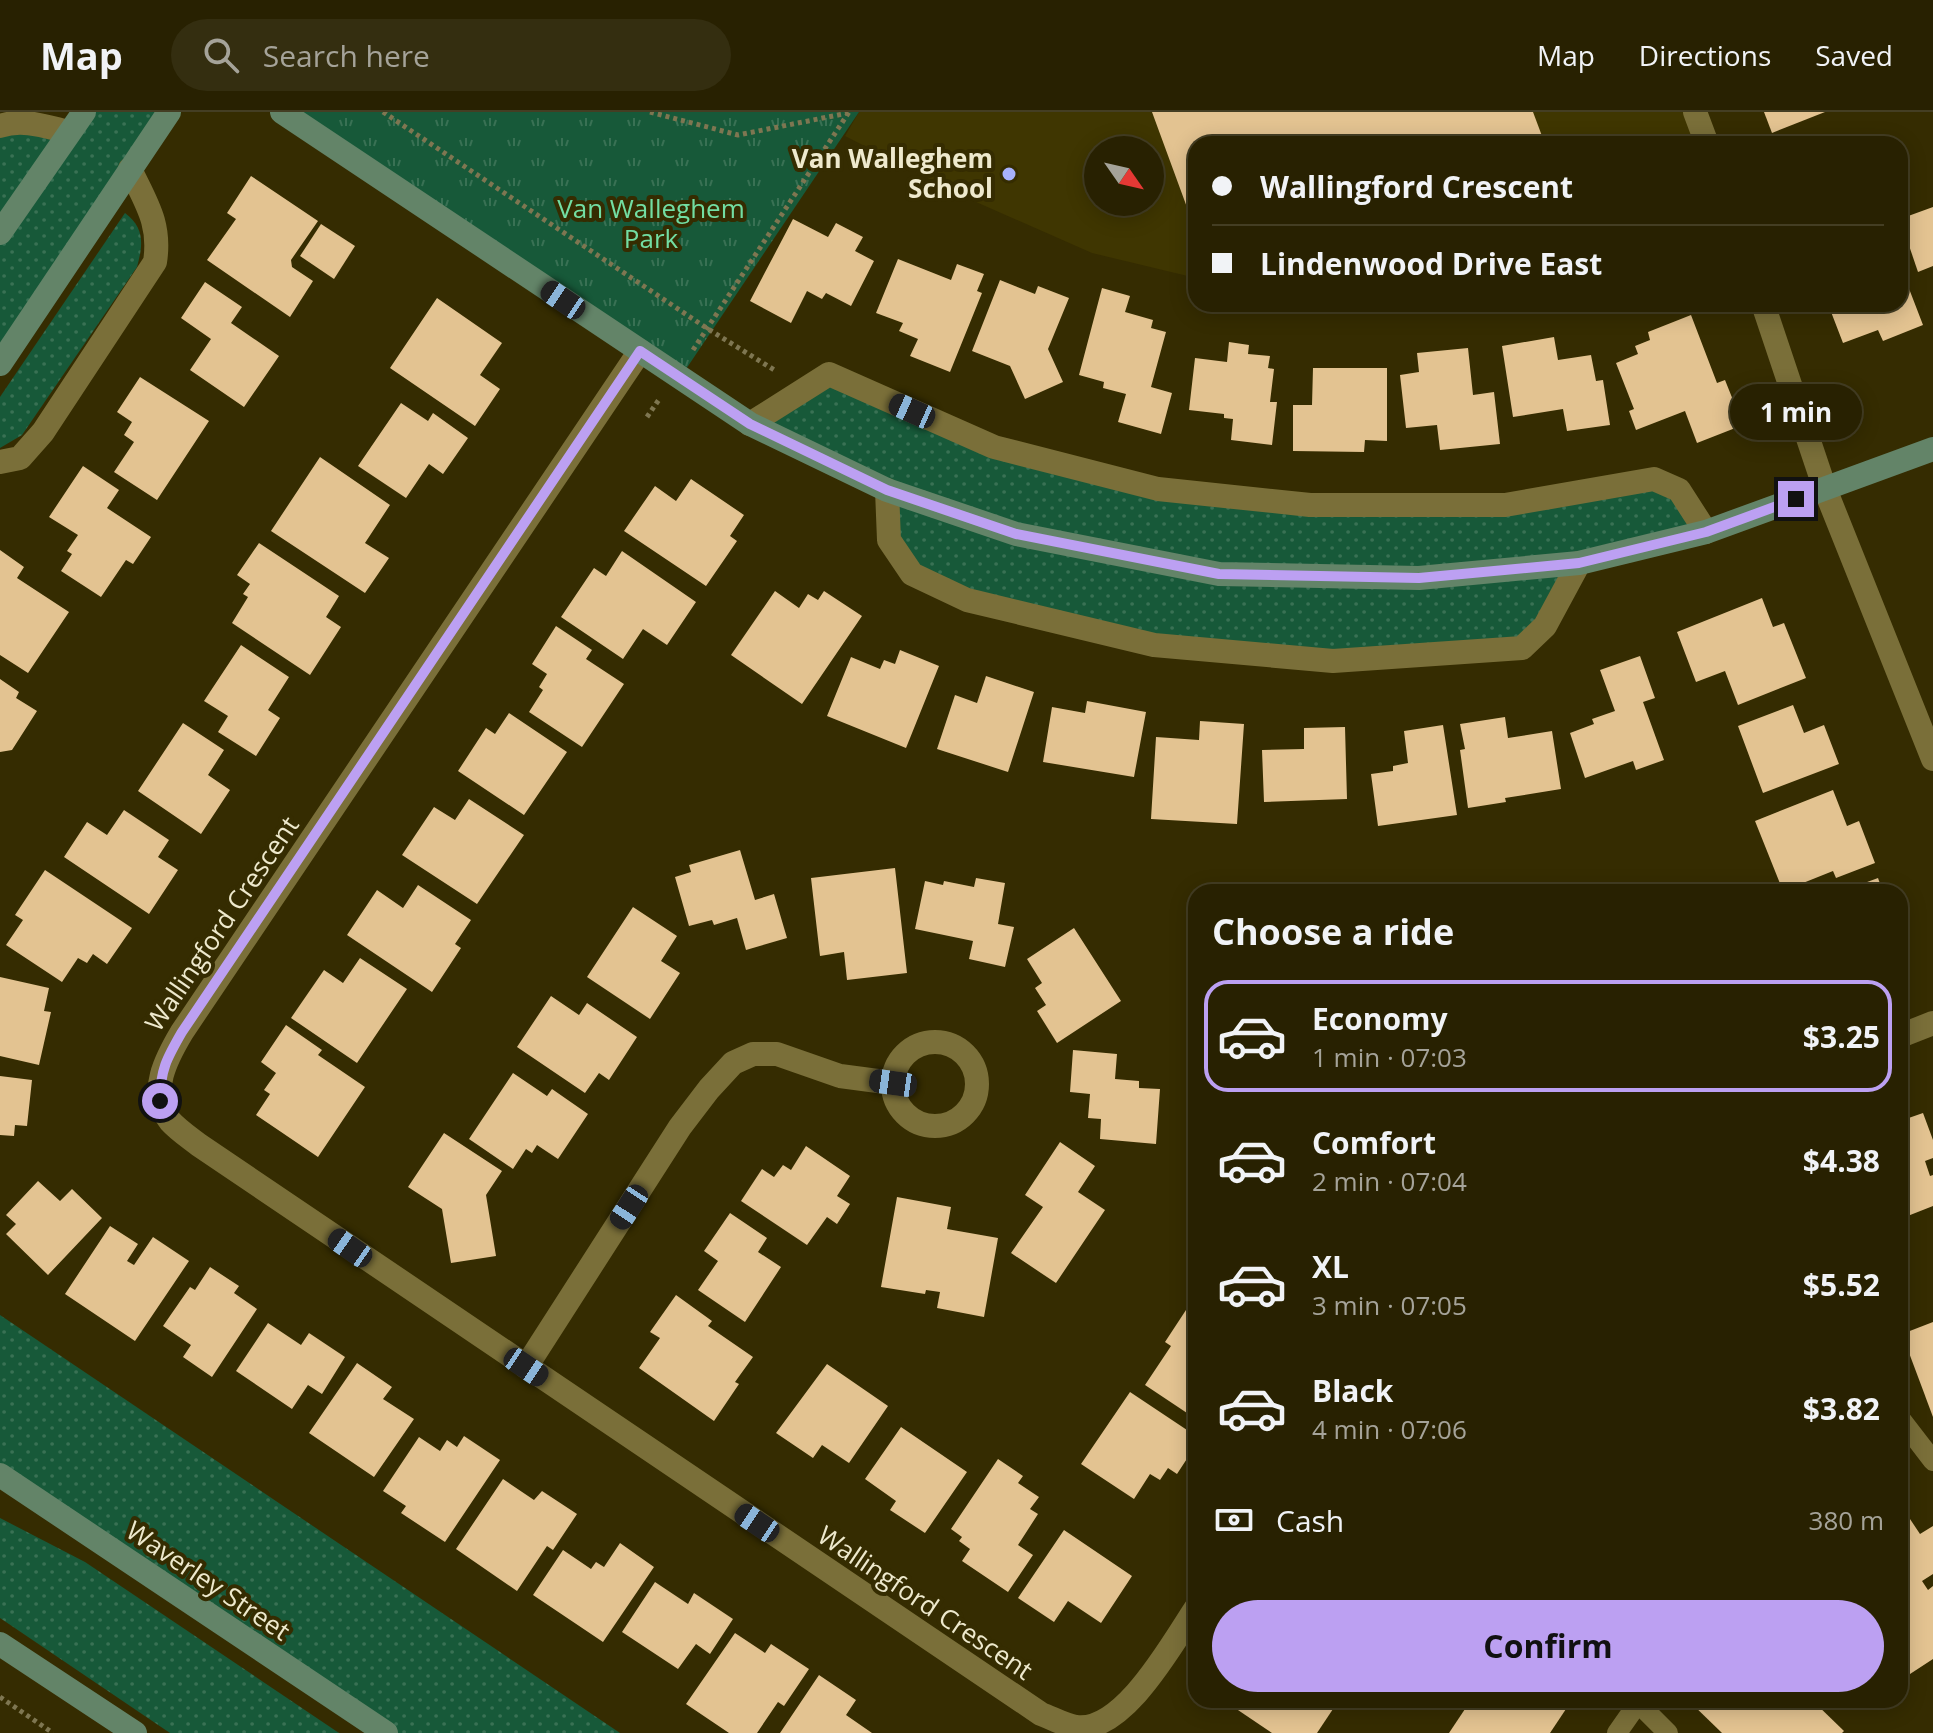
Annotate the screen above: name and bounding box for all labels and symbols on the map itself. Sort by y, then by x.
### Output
north arrow [1084,136,1164,216]
place label: Van Walleghem School [792,140,993,206]
marker: Van Walleghem School [1000,165,1018,183]
park label: Van Walleghem Park [557,190,745,256]
car [536,277,590,323]
callout: 1 min [1730,383,1862,439]
car [885,390,939,432]
route end [1778,481,1814,517]
street label: Wallingford Crescent [136,809,307,1038]
car [868,1068,918,1098]
route start [142,1083,178,1119]
car [606,1180,652,1234]
car [323,1224,377,1272]
car [499,1344,553,1390]
car [730,1500,784,1546]
street label: Waverley Street [120,1512,297,1648]
street label: Wallingford Crescent [811,1517,1040,1688]

